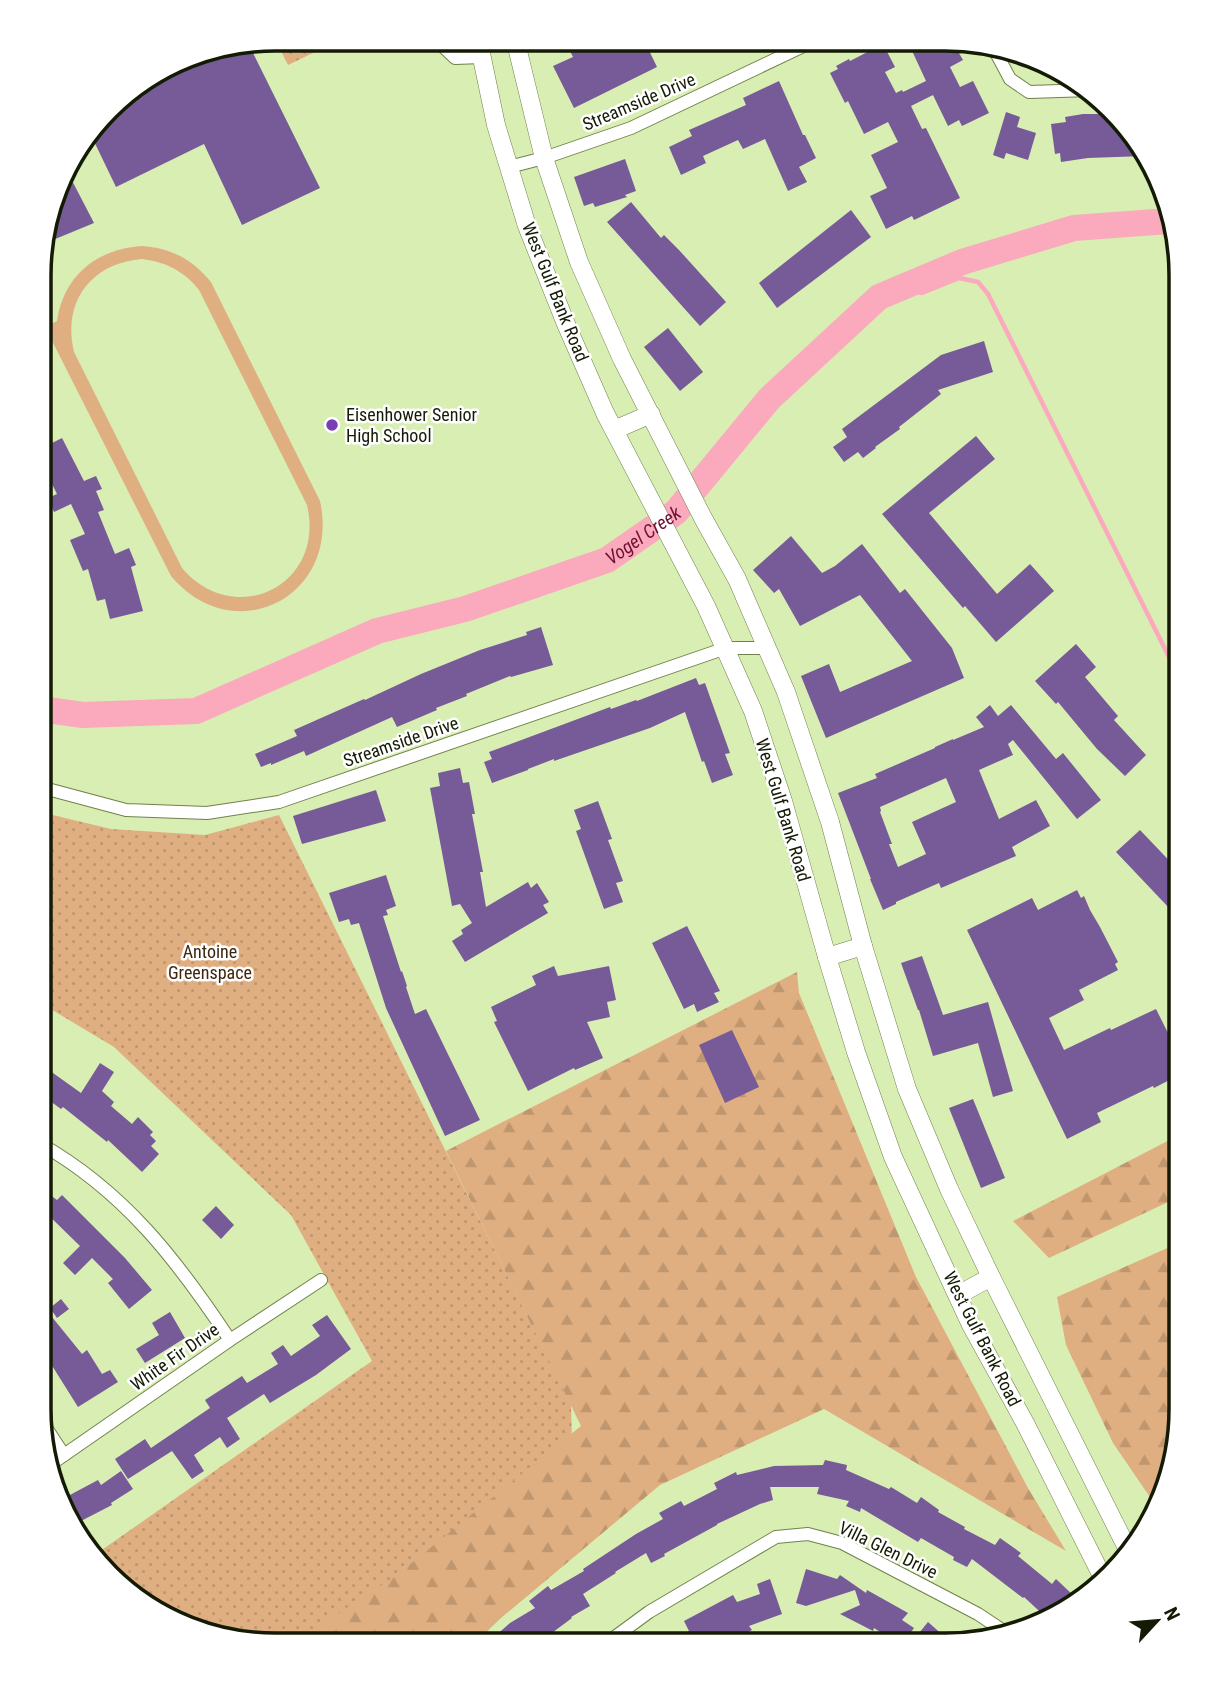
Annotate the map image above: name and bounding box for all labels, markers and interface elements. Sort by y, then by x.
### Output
street label: Streamside Drive [579,68,698,135]
street label: West Gulf Bank Road [518,219,593,365]
place label: Eisenhower Senior High School [346,404,478,446]
marker: Eisenhower Senior High School [324,417,340,433]
water label: Vogel Creek [601,501,686,570]
street label: Streamside Drive [341,712,461,771]
street label: West Gulf Bank Road [752,736,815,884]
park label: Antoine Greenspace [168,941,252,983]
street label: West Gulf Bank Road [939,1268,1025,1410]
street label: White Fir Drive [127,1319,223,1395]
street label: Villa Glen Drive [835,1517,941,1582]
north arrow [1122,1586,1192,1656]
text: N [1159,1603,1185,1624]

